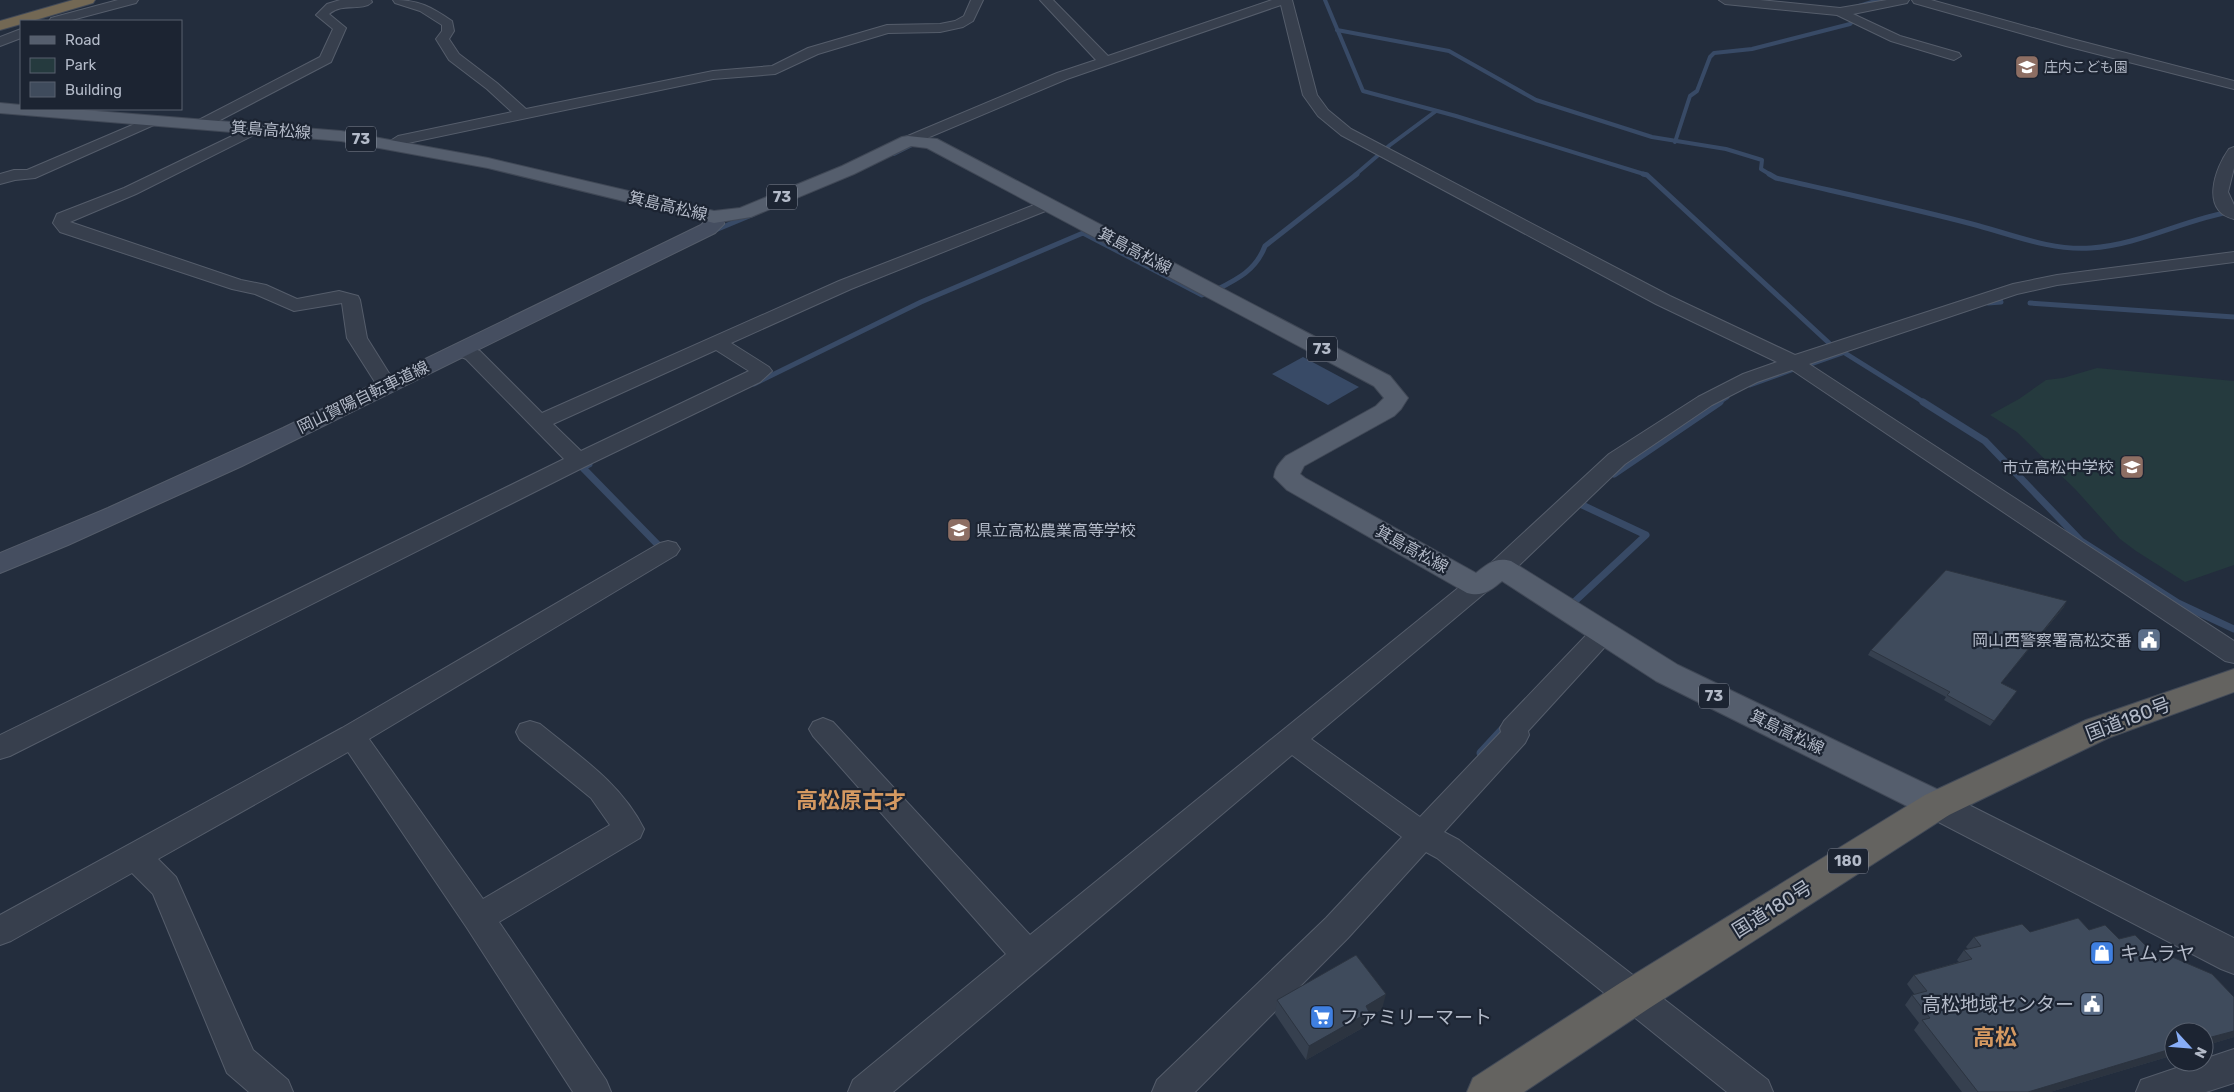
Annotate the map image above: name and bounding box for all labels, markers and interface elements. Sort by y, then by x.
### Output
legend [20,20,182,110]
text: Road [65,31,101,49]
school or university icon: 庄内こども園 [2014,54,2040,80]
text: Park [65,56,96,74]
place label: 庄内こども園 [2044,59,2128,76]
text: Building [65,81,122,99]
street label: 箕島高松線 [230,118,312,142]
road number: 73 [346,126,376,152]
road number: 73 [767,184,797,210]
street label: 箕島高松線 [627,188,709,224]
street label: 箕島高松線 [1095,224,1175,278]
road number: 73 [1307,336,1337,362]
street label: 岡山賀陽自転車道線 [294,357,432,437]
school or university icon: 市立高松中学校 [2119,454,2145,480]
place label: 市立高松中学校 [2002,458,2114,477]
school or university icon: 県立高松農業高等学校 [946,517,972,543]
place label: 県立高松農業高等学校 [976,521,1136,540]
street label: 箕島高松線 [1372,521,1452,577]
public building icon: 岡山西警察署高松交番 [2136,627,2162,653]
place label: 岡山西警察署高松交番 [1972,631,2132,650]
road number: 73 [1699,684,1729,708]
street label: 国道180号 [2082,692,2174,746]
street label: 箕島高松線 [1747,706,1827,758]
district label: 高松原古才 [796,787,906,814]
road number: 180 [1828,848,1868,874]
street label: 国道180号 [1728,876,1816,942]
shop icon: キムラヤ [2089,940,2115,966]
place label: キムラヤ [2120,942,2195,965]
public building icon: 高松地域センター [2079,991,2105,1017]
place label: 高松地域センター [1922,993,2074,1016]
supermarket icon: ファミリーマート [1309,1004,1335,1030]
place label: ファミリーマート [1340,1006,1492,1029]
north arrow [2164,1022,2214,1072]
district label: 高松 [1973,1024,2017,1051]
text: N [2190,1044,2210,1061]

